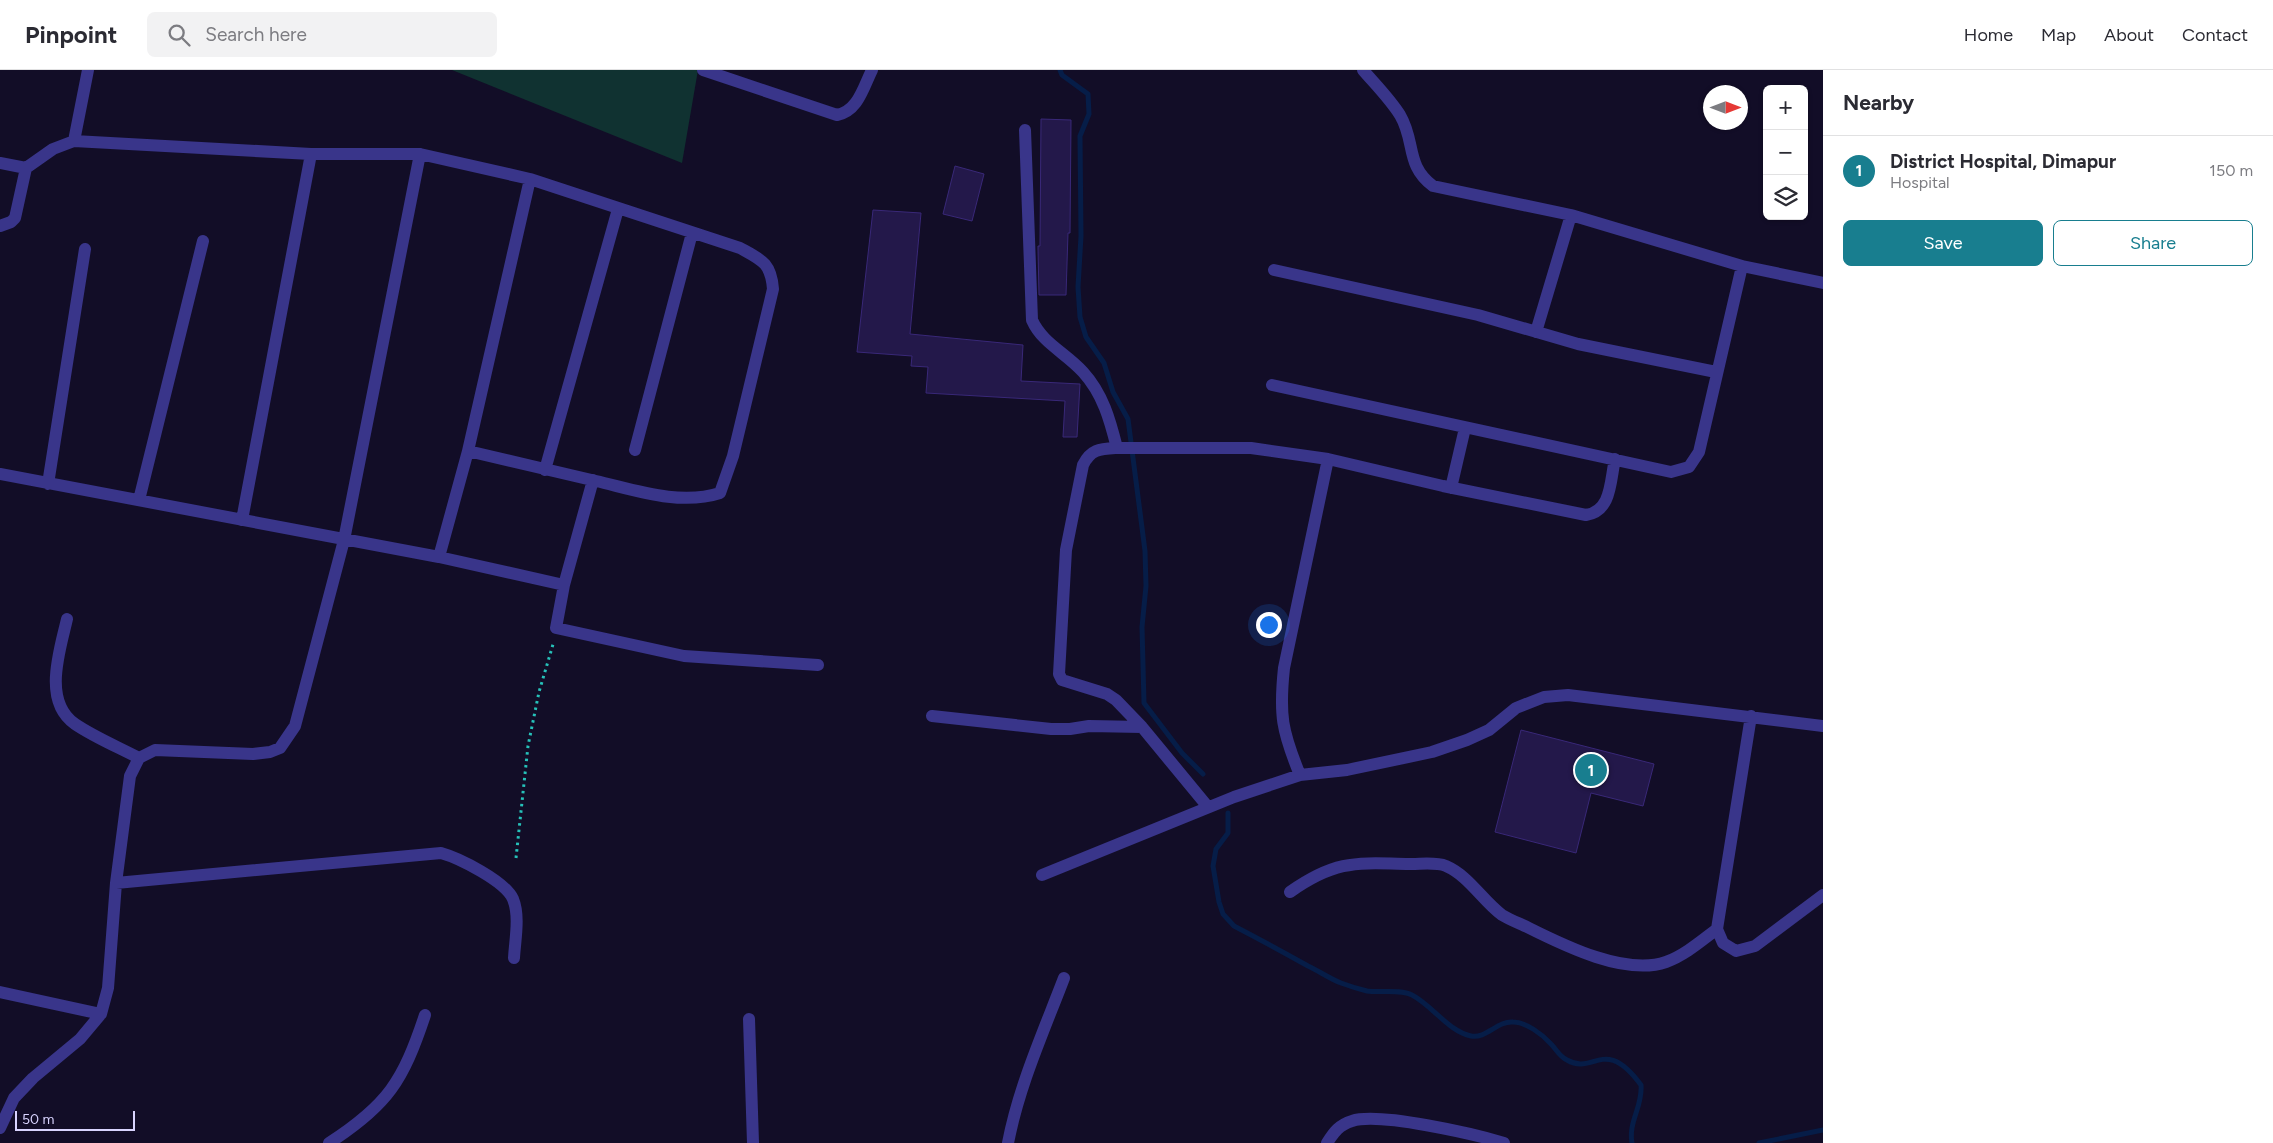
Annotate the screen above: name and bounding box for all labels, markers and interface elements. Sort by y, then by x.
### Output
search box [147,12,497,57]
text: Pinpoint [25,20,117,49]
icon: search [165,21,193,49]
text: Search here [205,23,307,46]
text: Home [1964,24,2013,46]
text: Map [2041,24,2076,46]
text: About [2104,24,2154,46]
text: Contact [2182,24,2248,46]
north arrow [1703,85,1748,130]
map controls [1763,85,1808,220]
button: + [1763,85,1808,130]
text: Nearby [1843,90,1914,115]
button: − [1763,130,1808,175]
text: District Hospital, Dimapur [1890,150,2116,173]
text: 1 [1856,161,1862,180]
text: 150 m [2209,161,2253,180]
text: Hospital [1890,173,1950,192]
button: layers [1763,175,1808,220]
button: Save [1843,220,2043,266]
button: Share [2053,220,2253,266]
your location [1256,612,1282,638]
pin: 1 [1575,751,1607,789]
scale bar [15,1108,135,1131]
text: 50 m [22,1111,54,1128]

